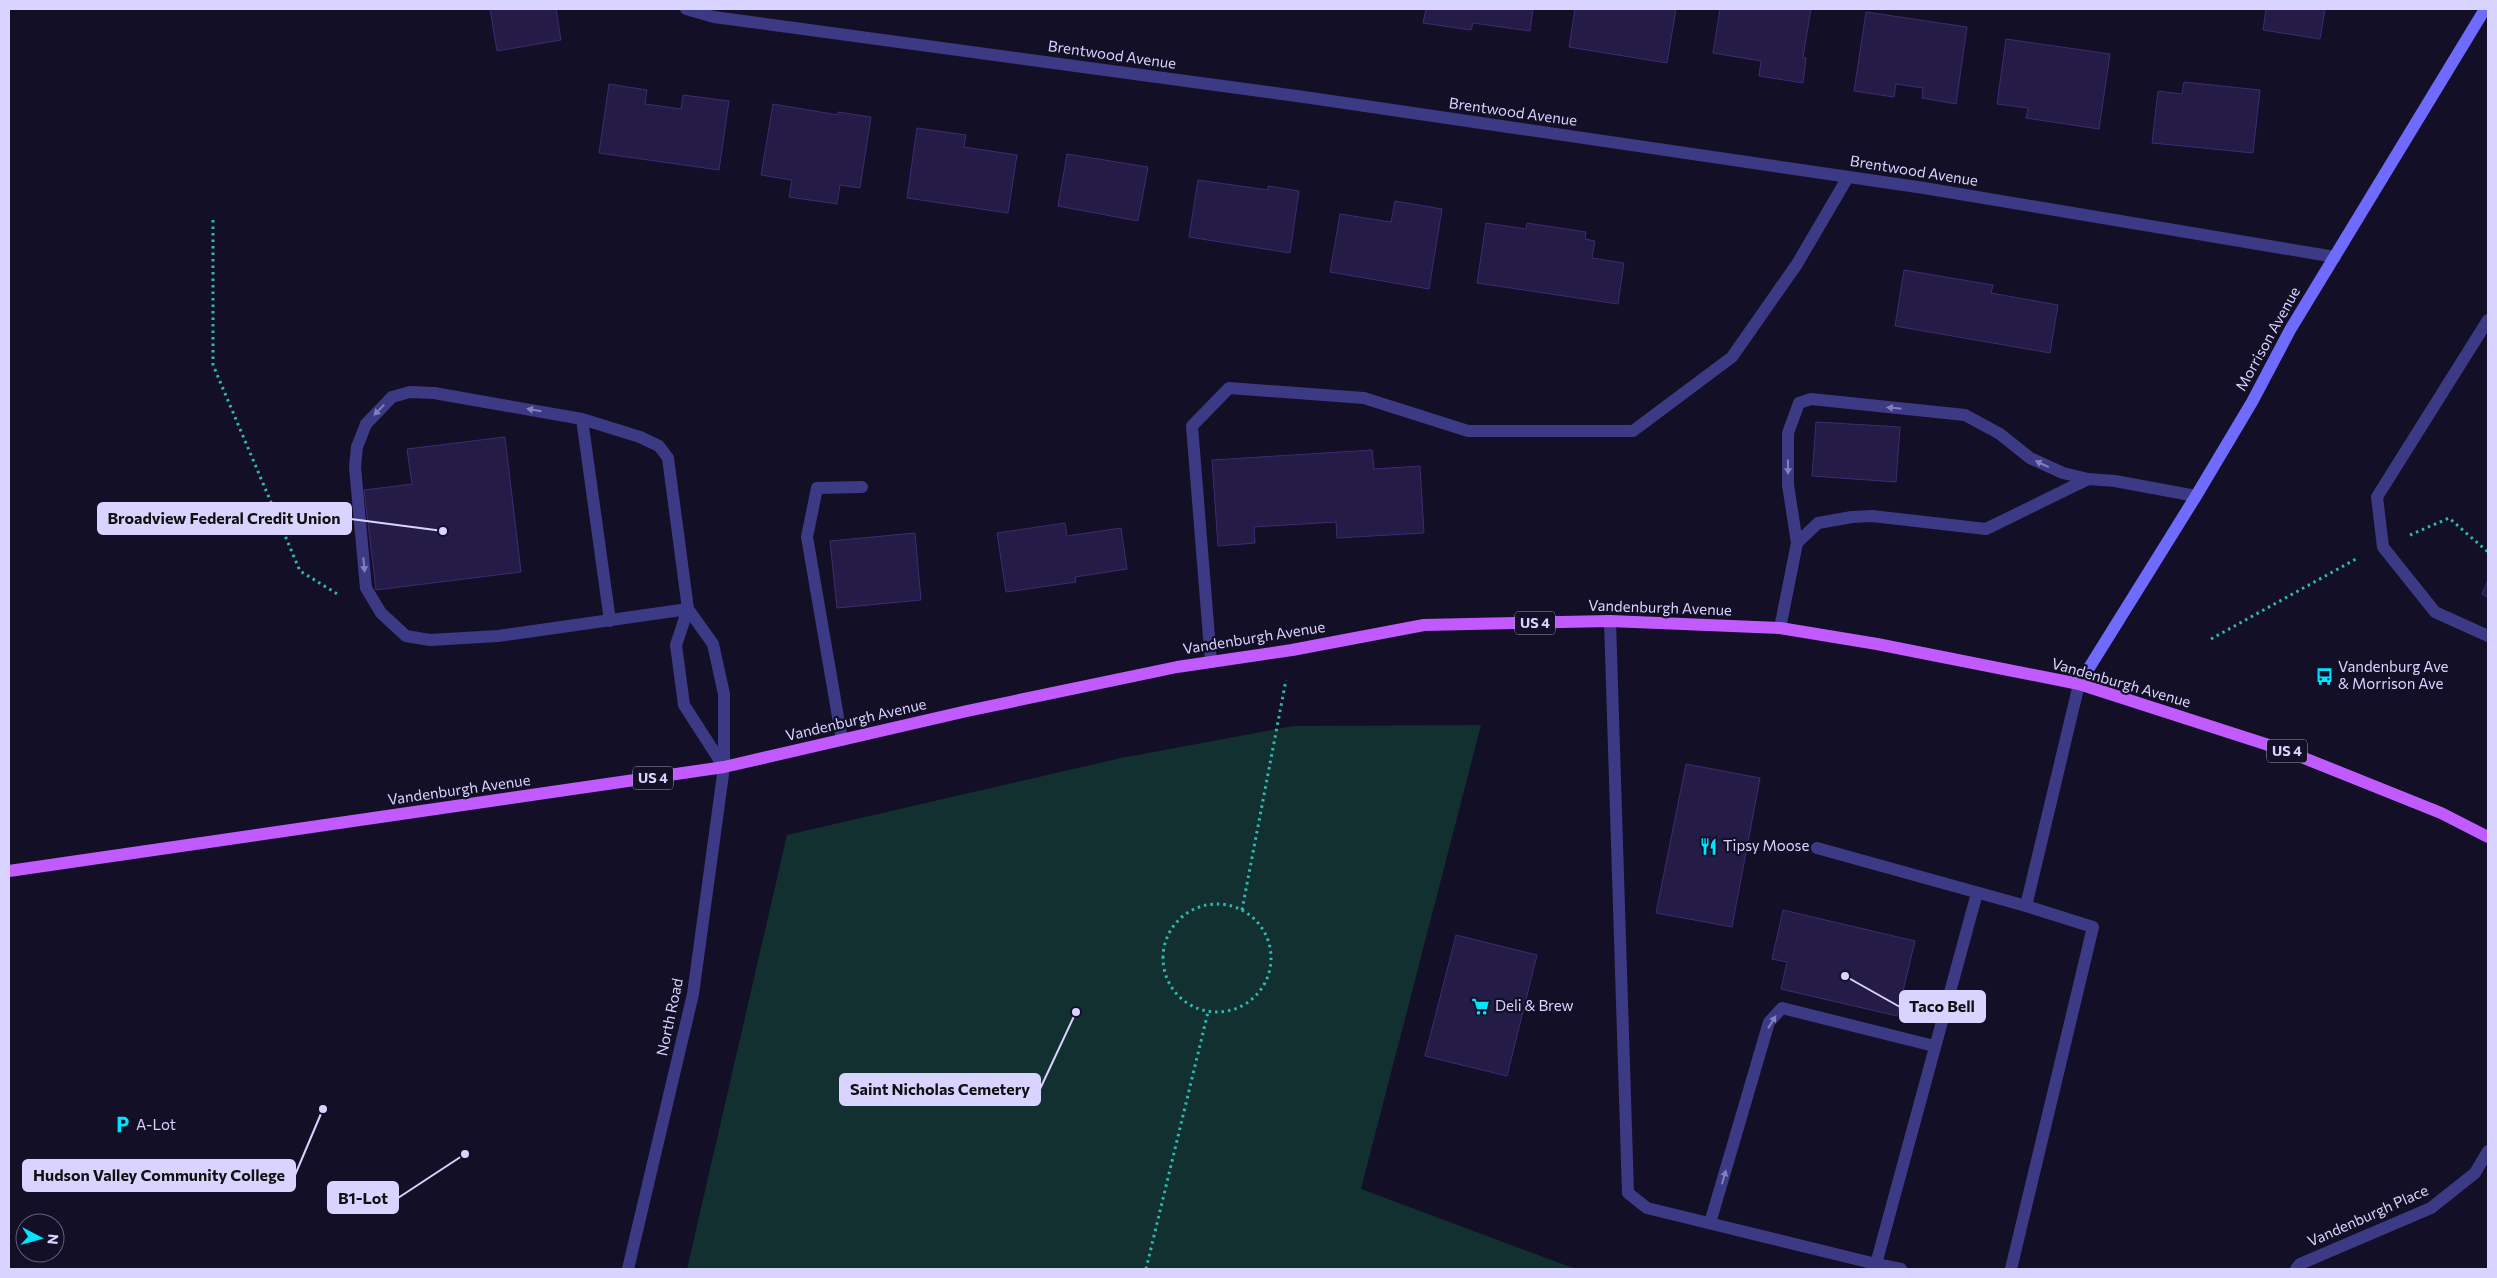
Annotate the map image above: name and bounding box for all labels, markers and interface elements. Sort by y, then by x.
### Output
street label: Brentwood Avenue [1047,36,1177,72]
street label: Brentwood Avenue [1448,93,1578,129]
street label: Brentwood Avenue [1849,151,1979,189]
street label: Morrison Avenue [2231,283,2303,394]
one-way arrow [373,403,385,415]
one-way arrow [1886,404,1902,412]
one-way arrow [526,406,542,414]
one-way arrow [1784,459,1792,475]
one-way arrow [2035,459,2049,467]
callout: Broadview Federal Credit Union [98,503,351,534]
text: Broadview Federal Credit Union [107,508,341,527]
one-way arrow [360,557,368,573]
street label: Vandenburgh Avenue [1588,595,1732,619]
road number: US 4 [1515,612,1555,634]
street label: Vandenburgh Avenue [1181,617,1326,657]
street label: Vandenburgh Avenue [2050,654,2193,711]
place label: Vandenburg Ave & Morrison Ave [2338,657,2449,692]
bus stop icon: Vandenburg Ave & Morrison Ave [2314,666,2334,686]
street label: Vandenburgh Avenue [784,694,928,744]
road number: US 4 [2267,739,2307,762]
road number: US 4 [633,766,673,790]
street label: Vandenburgh Avenue [386,770,531,808]
restaurant icon: Tipsy Moose [1699,836,1719,856]
place label: Tipsy Moose [1723,836,1809,854]
street label: North Road [652,976,686,1057]
callout: Taco Bell [1900,991,1985,1022]
supermarket icon: Deli & Brew [1471,996,1491,1016]
place label: Deli & Brew [1495,996,1574,1014]
text: Taco Bell [1909,996,1975,1015]
one-way arrow [1767,1015,1776,1029]
callout: Saint Nicholas Cemetery [840,1074,1040,1105]
text: Saint Nicholas Cemetery [850,1079,1030,1098]
parking icon: A-Lot [112,1115,132,1135]
place label: A-Lot [136,1115,176,1133]
callout: Hudson Valley Community College [23,1160,295,1191]
text: Hudson Valley Community College [33,1165,285,1184]
one-way arrow [1720,1169,1728,1184]
street label: Vandenburgh Place [2304,1180,2431,1250]
callout: B1-Lot [328,1182,398,1213]
text: B1-Lot [338,1188,388,1207]
north arrow [15,1213,65,1263]
text: N [44,1233,62,1246]

